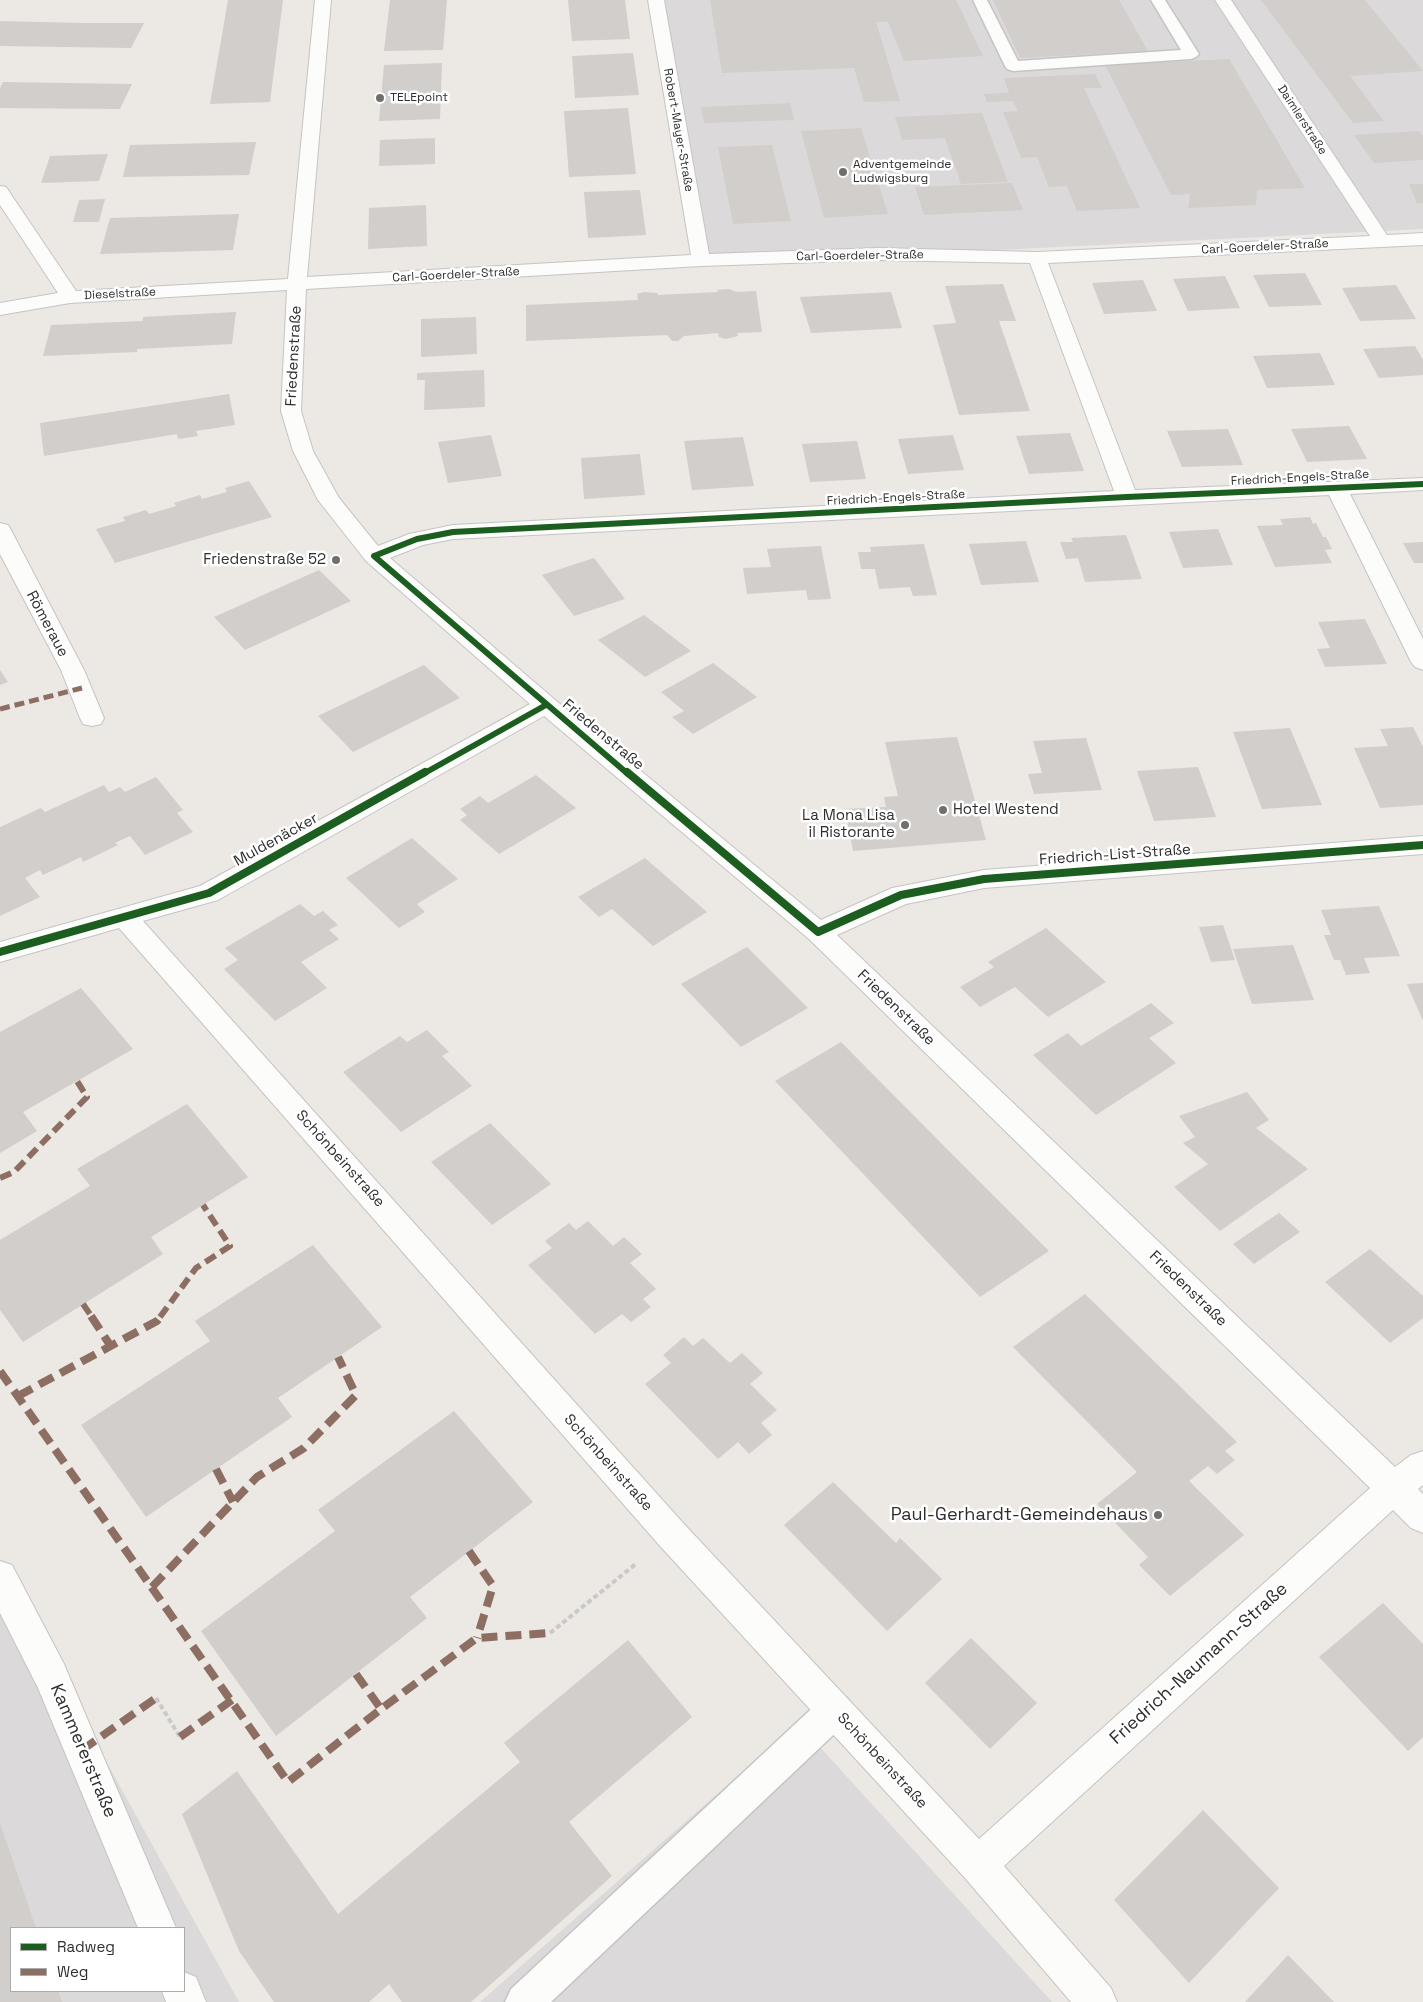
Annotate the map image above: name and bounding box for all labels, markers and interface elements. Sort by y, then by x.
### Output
street label: Robert-Mayer-Straße [660,67,696,193]
street label: Daimlerstraße [1274,82,1330,158]
place label: TELEpoint [390,91,448,105]
marker: TELEpoint [374,92,386,104]
place label: Adventgemeinde Ludwigsburg [853,158,951,186]
marker: Adventgemeinde Ludwigsburg [837,166,849,178]
street label: Carl-Goerdeler-Straße [1201,236,1329,258]
street label: Carl-Goerdeler-Straße [796,248,924,264]
street label: Carl-Goerdeler-Straße [392,264,520,286]
street label: Dieselstraße [84,285,156,303]
street label: Friedenstraße [282,305,306,407]
street label: Friedrich-Engels-Straße [1230,467,1370,489]
street label: Friedrich-Engels-Straße [826,487,966,509]
place label: Friedenstraße 52 [203,551,326,569]
marker: Friedenstraße 52 [330,554,342,566]
street label: Römeraue [22,588,72,660]
street label: Friedenstraße [559,696,647,774]
place label: Hotel Westend [953,801,1059,819]
marker: Hotel Westend [937,804,949,816]
place label: La Mona Lisa il Ristorante [802,807,895,842]
street label: Muldenäcker [231,810,321,870]
marker: La Mona Lisa il Ristorante [899,819,911,831]
street label: Friedrich-List-Straße [1039,841,1191,869]
street label: Friedenstraße [853,966,939,1050]
street label: Schönbeinstraße [292,1107,388,1211]
street label: Friedenstraße [1145,1247,1231,1331]
street label: Schönbeinstraße [560,1411,656,1515]
place label: Paul-Gerhardt-Gemeindehaus [891,1504,1148,1526]
marker: Paul-Gerhardt-Gemeindehaus [1152,1509,1164,1521]
street label: Friedrich-Naumann-Straße [1106,1578,1292,1750]
street label: Kammererstraße [45,1681,121,1821]
street label: Schönbeinstraße [833,1709,931,1813]
legend [10,1927,185,1992]
text: Radweg [57,1937,115,1956]
text: Weg [57,1962,88,1981]

